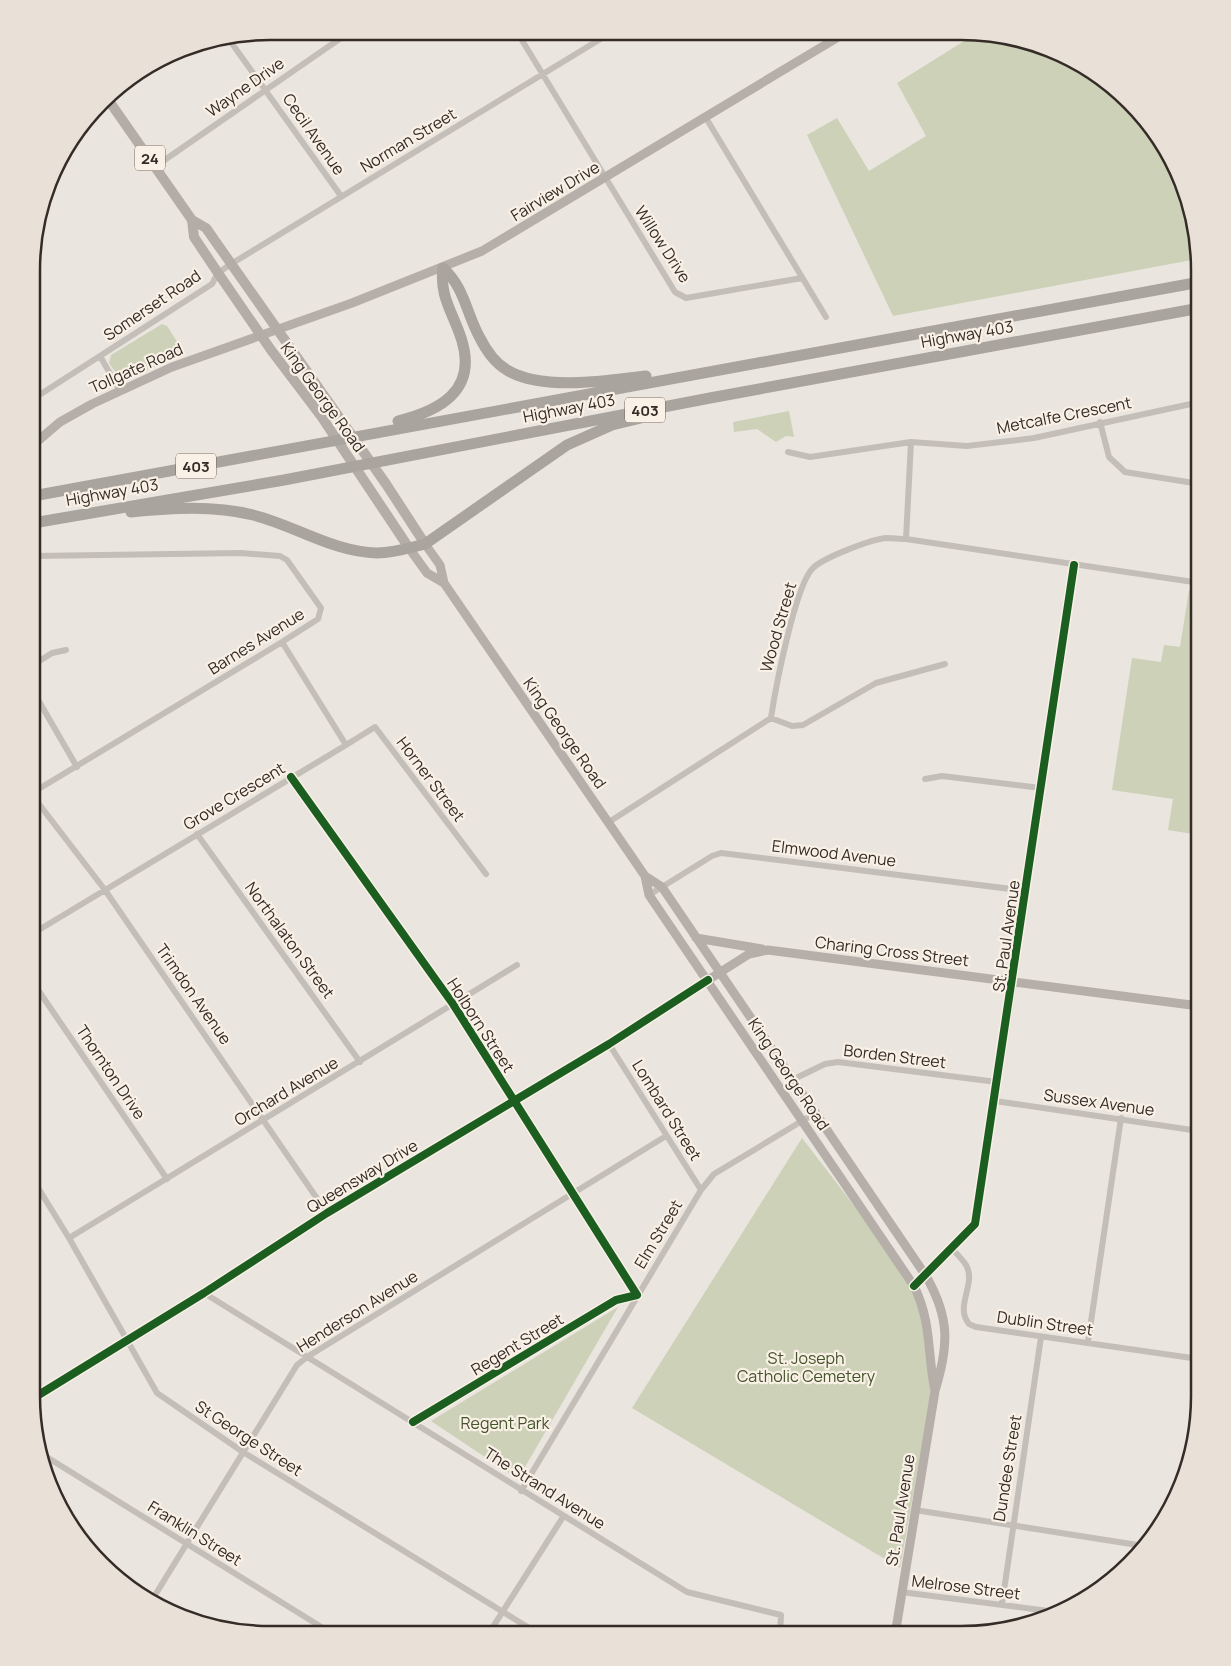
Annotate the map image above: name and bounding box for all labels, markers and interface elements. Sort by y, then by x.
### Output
street label: Wayne Drive [202,52,288,122]
street label: Cecil Avenue [278,89,350,179]
street label: Norman Street [356,103,460,177]
road number: 24 [135,146,165,170]
street label: Fairview Drive [507,156,603,226]
street label: Willow Drive [630,201,696,287]
street label: Somerset Road [99,264,205,346]
street label: Highway 403 [919,315,1015,353]
street label: Tollgate Road [86,338,186,398]
street label: King George Road [276,338,370,456]
street label: Highway 403 [521,388,617,428]
street label: Metcalfe Crescent [995,391,1133,439]
road number: 403 [625,398,665,422]
road number: 403 [176,454,216,478]
street label: Highway 403 [64,473,160,511]
street label: Wood Street [755,579,801,675]
street label: Barnes Avenue [204,603,308,679]
street label: King George Road [518,673,612,793]
street label: Horner Street [392,732,470,826]
street label: Grove Crescent [179,757,289,835]
street label: Elmwood Avenue [771,834,897,872]
street label: Northalaton Street [240,877,340,1003]
street label: St. Paul Avenue [987,879,1025,993]
street label: Charing Cross Street [814,931,970,971]
street label: Trimdon Avenue [151,939,237,1049]
street label: Holborn Street [442,973,520,1077]
street label: King George Road [743,1014,835,1134]
street label: Thornton Drive [71,1020,151,1124]
street label: Borden Street [842,1039,948,1073]
street label: Orchard Avenue [230,1051,342,1131]
street label: Lombard Street [627,1055,707,1165]
street label: Sussex Avenue [1042,1083,1156,1121]
street label: Queensway Drive [302,1134,422,1218]
street label: Elm Street [629,1195,687,1273]
street label: Henderson Avenue [292,1265,422,1357]
street label: Dublin Street [995,1305,1095,1341]
street label: Regent Street [467,1308,567,1380]
park label: St. Joseph Catholic Cemetery [737,1347,876,1387]
street label: St George Street [191,1395,307,1481]
park label: Regent Park [460,1412,551,1434]
street label: Dundee Street [988,1413,1026,1523]
street label: The Strand Avenue [480,1442,610,1534]
street label: St. Paul Avenue [880,1453,920,1567]
street label: Franklin Street [144,1495,246,1571]
street label: Melrose Street [910,1569,1022,1605]

